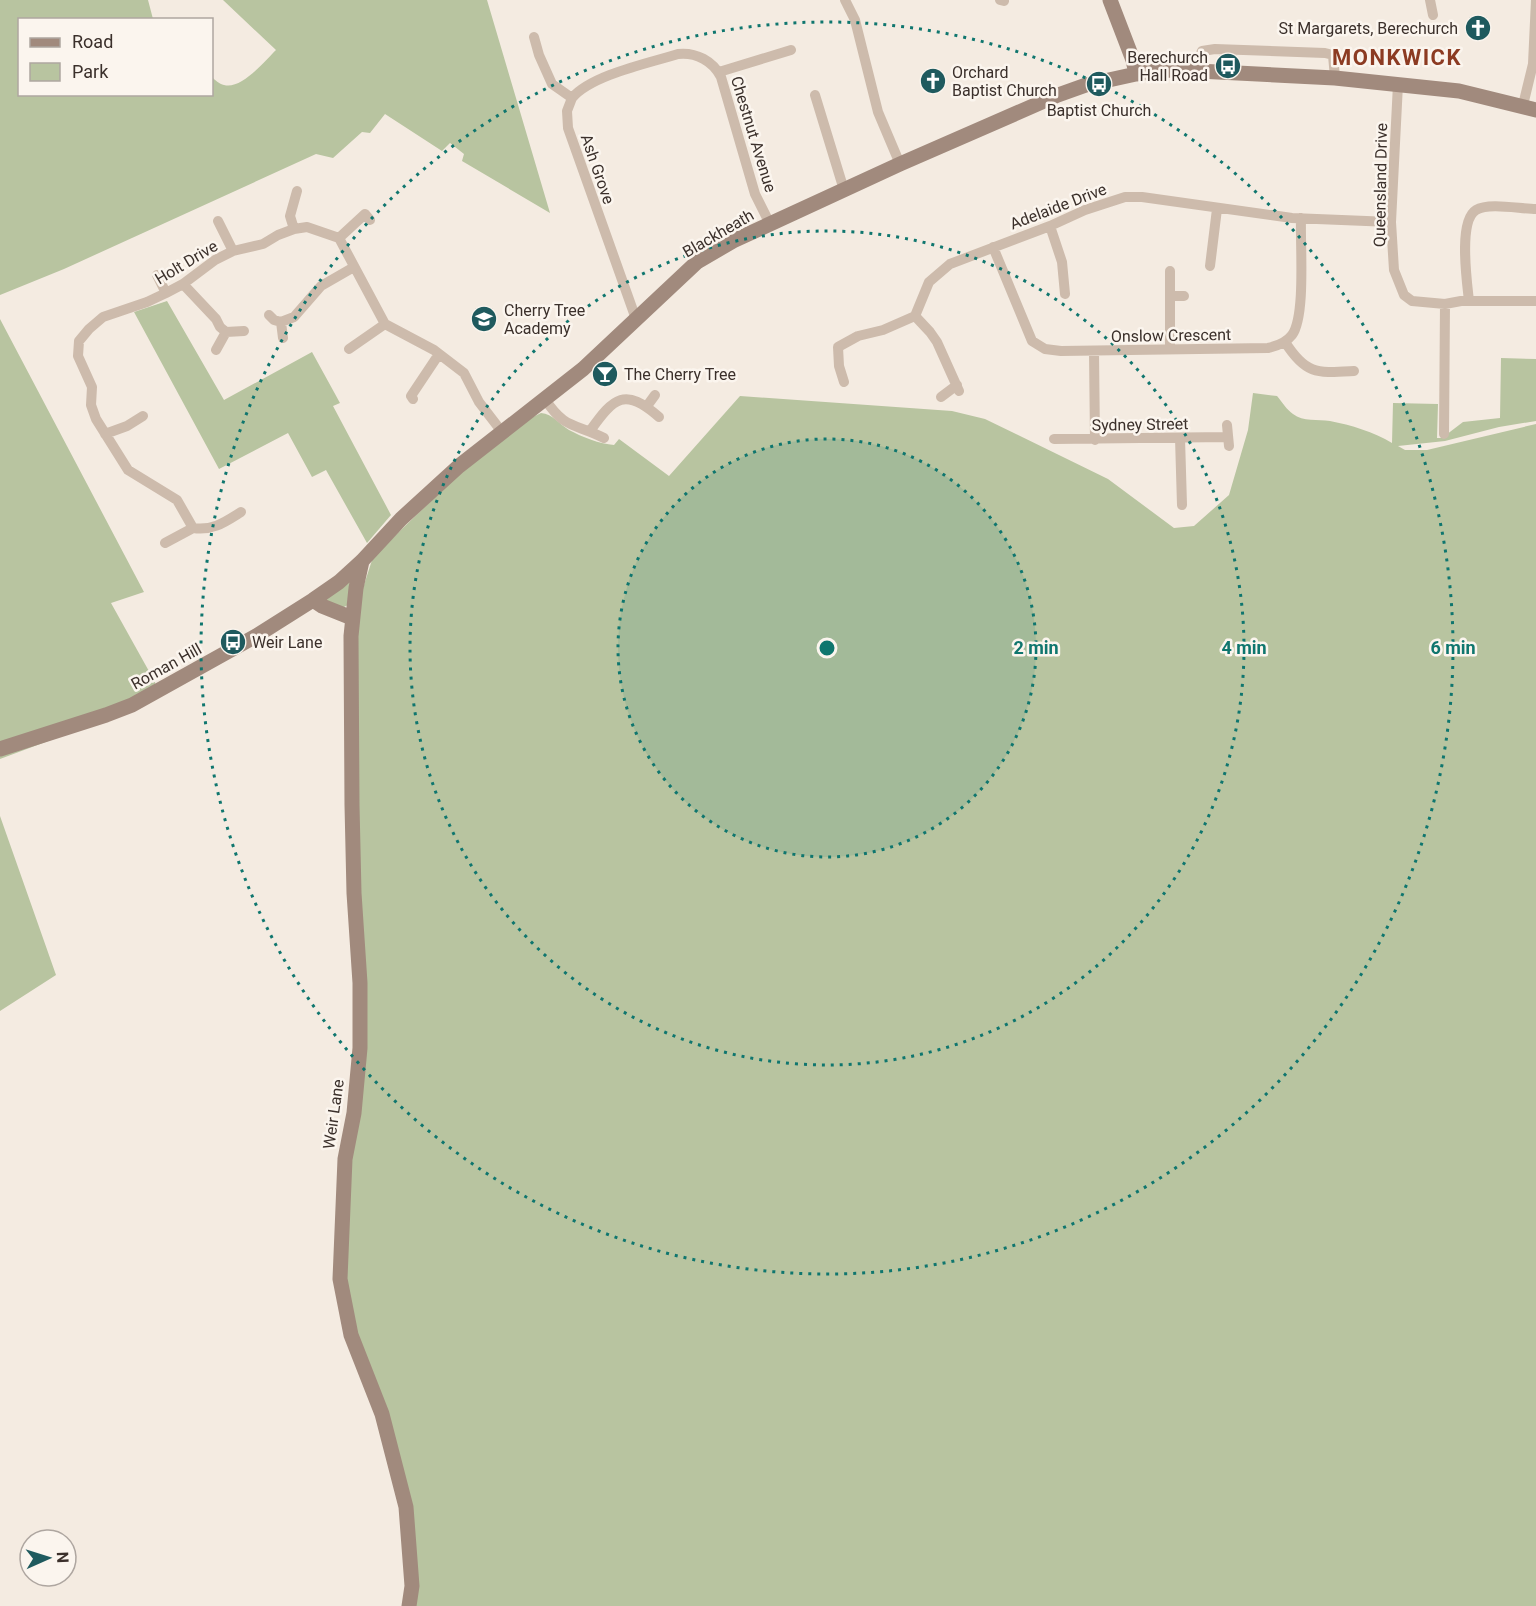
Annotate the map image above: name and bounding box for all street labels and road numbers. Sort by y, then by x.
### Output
street label: Chestnut Avenue [727,74,780,194]
street label: Queensland Drive [1370,123,1391,247]
street label: Ash Grove [577,132,618,207]
street label: Adelaide Drive [1007,179,1109,234]
street label: Blackheath [679,205,757,261]
street label: Holt Drive [152,236,221,288]
street label: Onslow Crescent [1111,325,1231,346]
street label: Sydney Street [1091,414,1189,435]
street label: Roman Hill [128,639,205,694]
street label: Weir Lane [319,1078,348,1150]

